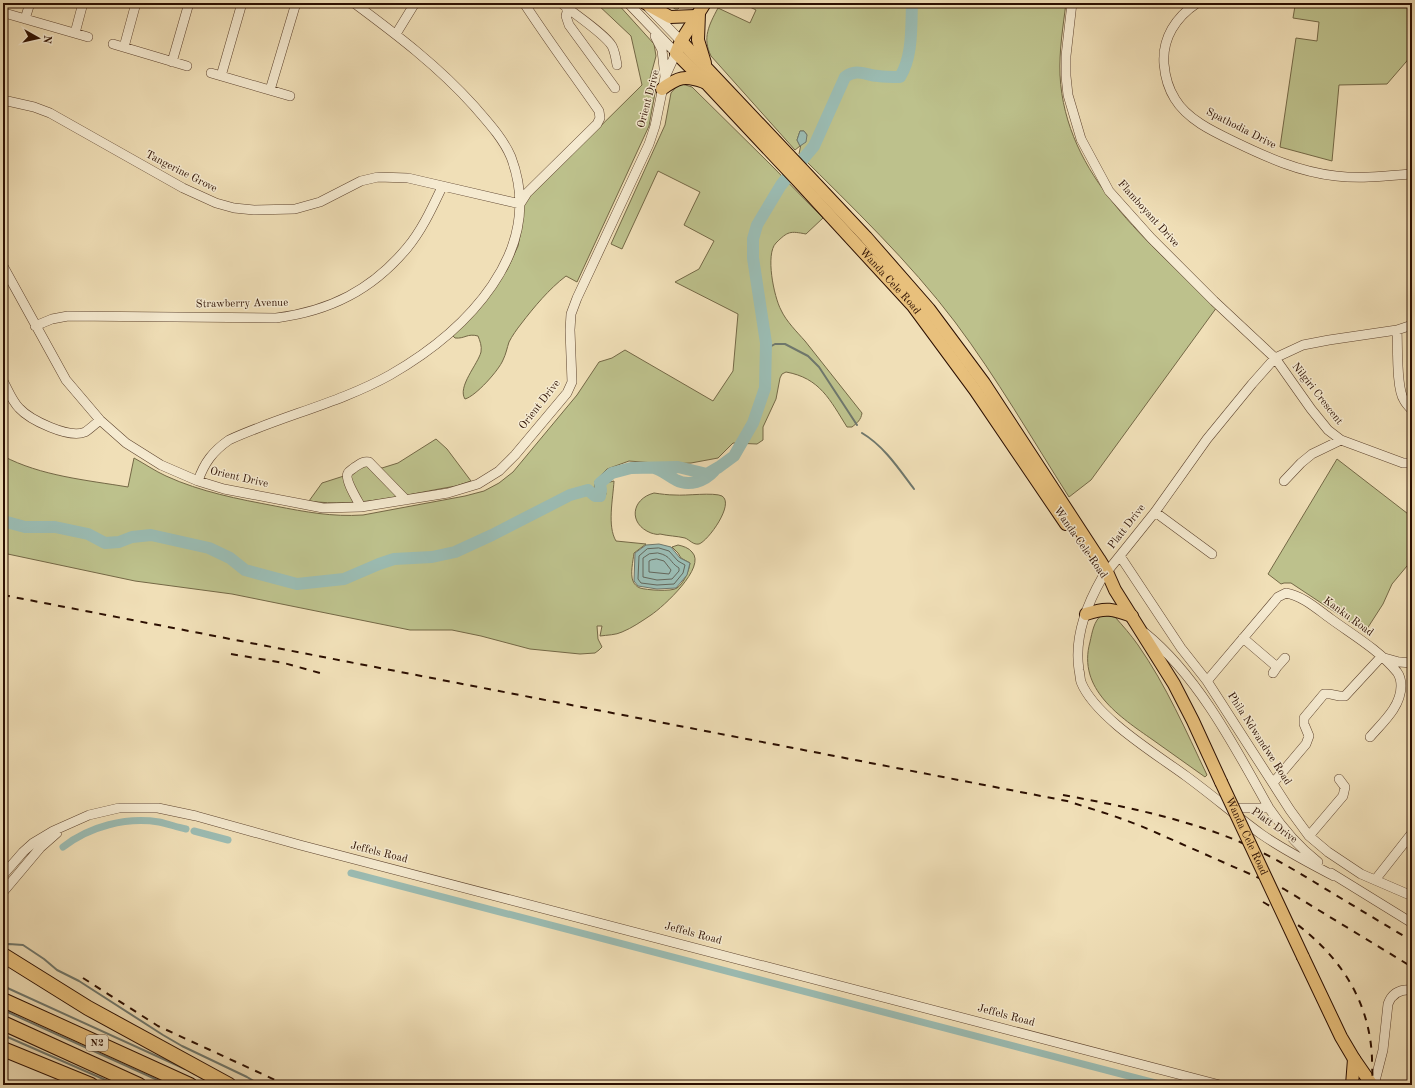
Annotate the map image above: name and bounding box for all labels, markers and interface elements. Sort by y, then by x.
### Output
north arrow [18,18,58,58]
text: N [40,34,52,45]
street label: Orient Drive [636,69,662,129]
street label: Spathodia Drive [1204,107,1278,151]
street label: Tangerine Grove [143,149,219,195]
street label: Flamboyant Drive [1115,178,1181,250]
street label: Wanda Cele Road [858,246,923,316]
street label: Strawberry Avenue [196,298,288,310]
street label: Nilgiri Crescent [1290,361,1345,427]
street label: Orient Drive [517,378,563,432]
street label: Orient Drive [209,466,269,490]
street label: Platt Drive [1106,503,1148,551]
street label: Wanda Cele Road [1051,505,1109,581]
street label: Kanku Road [1321,595,1375,639]
street label: Phila Ndwandwe Road [1225,691,1293,788]
street label: Wanda Cele Road [1224,796,1270,877]
street label: Platt Drive [1249,806,1299,846]
street label: Jeffels Road [349,841,409,865]
street label: Jeffels Road [663,921,723,947]
street label: Jeffels Road [976,1003,1036,1029]
road number: N2 [86,1035,108,1051]

